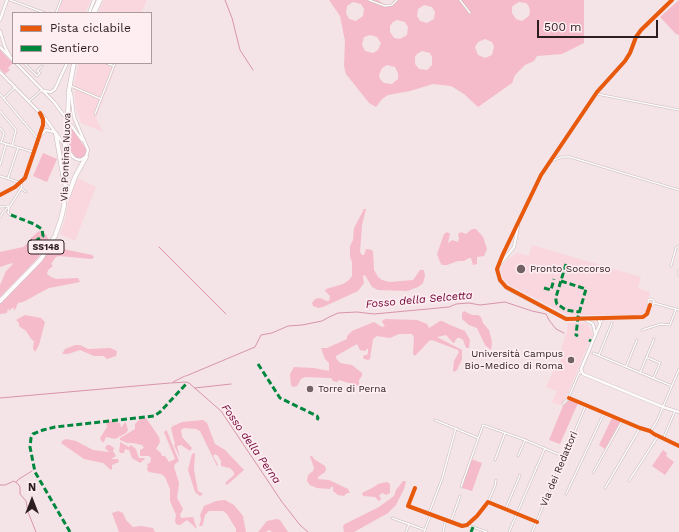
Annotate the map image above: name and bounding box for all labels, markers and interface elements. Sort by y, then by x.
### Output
legend [12,12,152,64]
scale bar [539,12,660,38]
text: 500 m [544,20,581,34]
text: Pista ciclabile [50,21,131,35]
text: Sentiero [50,41,99,55]
street label: Via Pontina Nuova [58,113,74,201]
road number: SS148 [28,240,64,254]
marker: Pronto Soccorso [515,263,527,275]
place label: Pronto Soccorso [530,263,610,275]
water label: Fosso della Selcetta [365,289,473,311]
place label: Università Campus Bio-Medico di Roma [465,348,563,372]
marker: Università Campus Bio-Medico di Roma [566,355,576,365]
place label: Torre di Perna [318,383,386,395]
marker: Torre di Perna [305,384,315,394]
water label: Fosso della Perna [219,402,283,486]
street label: Via dei Redattori [538,429,580,509]
north arrow [12,480,52,520]
text: N [28,481,36,494]

